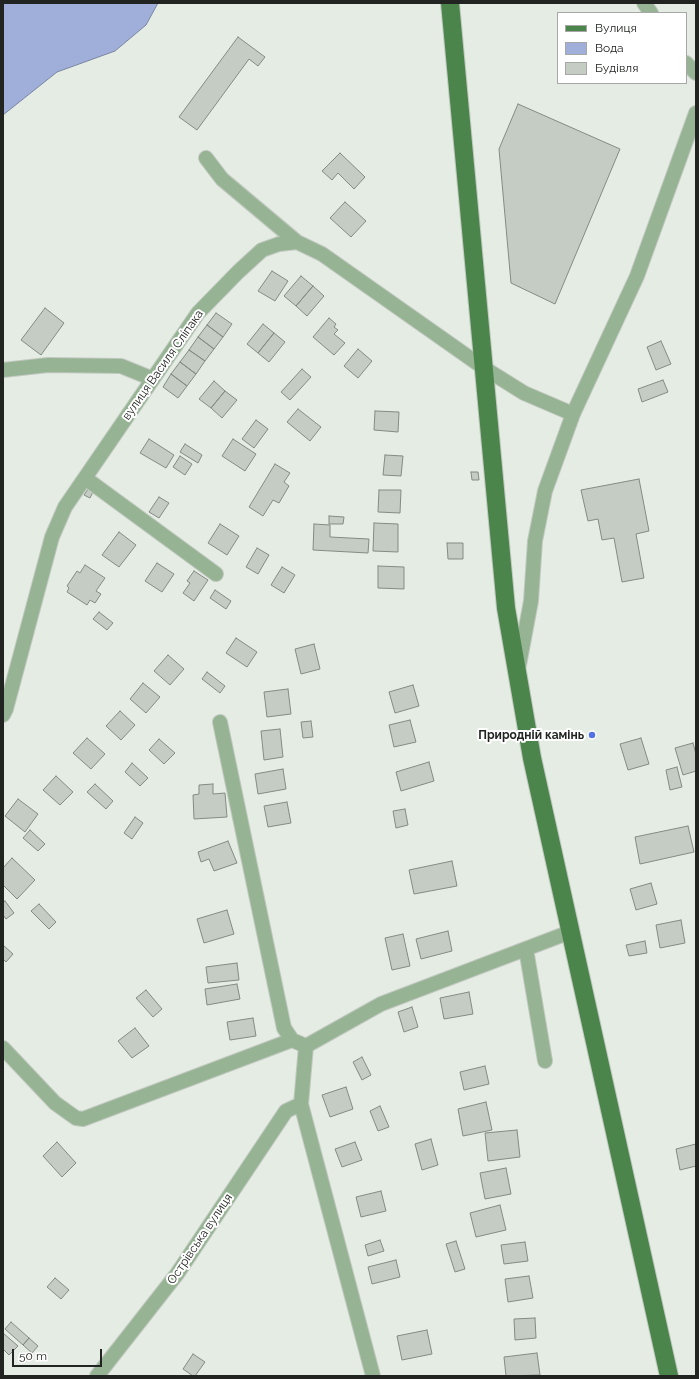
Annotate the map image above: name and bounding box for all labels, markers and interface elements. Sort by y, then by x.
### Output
legend [557,12,687,84]
text: Вулиця [595,21,637,35]
text: Вода [595,41,624,55]
text: Будівля [595,61,638,75]
street label: вулиця Василя Сліпака [119,307,207,423]
place label: Природній камінь [478,728,584,742]
marker: Природній камінь [587,730,597,740]
street label: Острівська вулиця [164,1191,236,1287]
scale bar [14,1341,104,1367]
text: 50 m [19,1349,47,1363]

